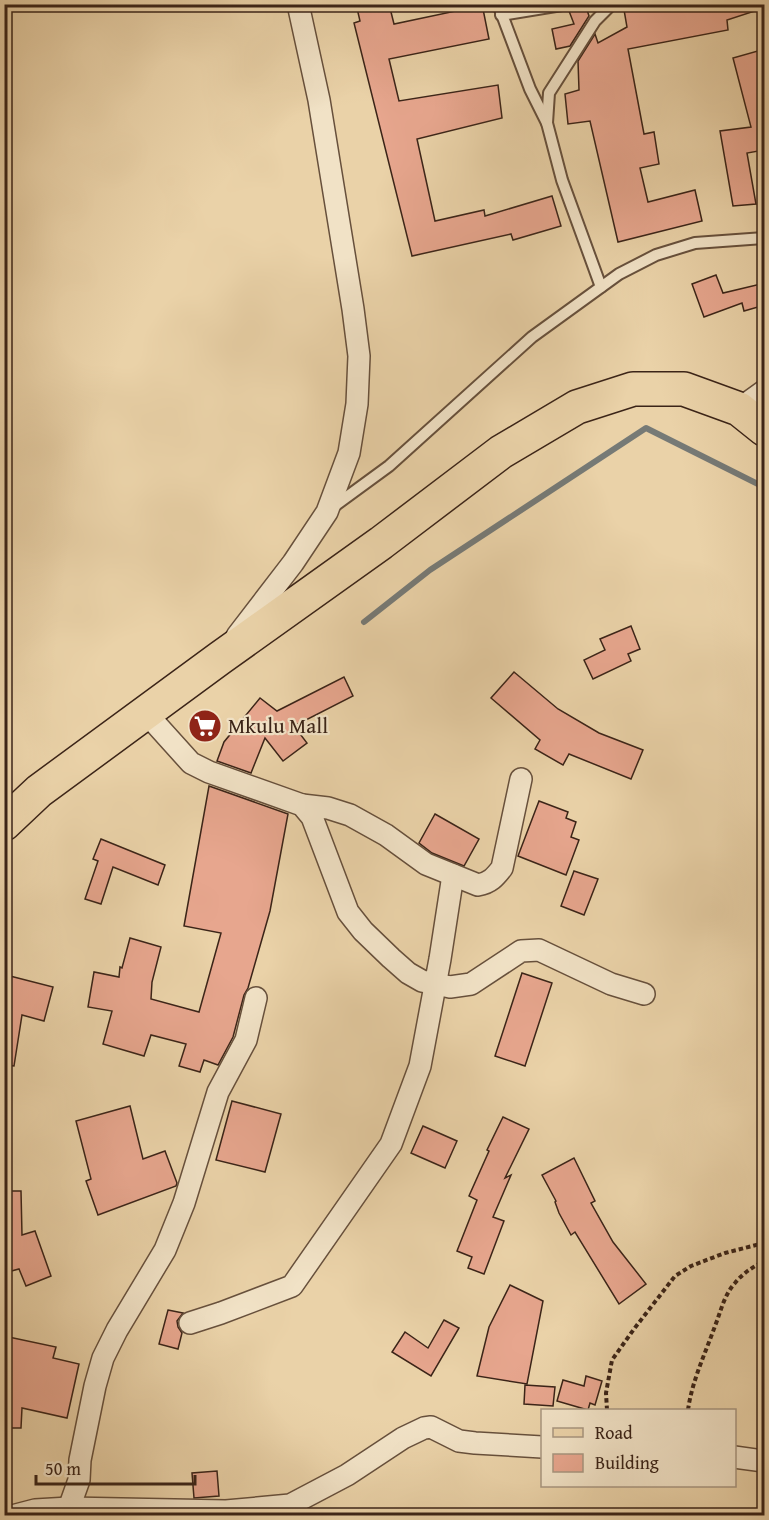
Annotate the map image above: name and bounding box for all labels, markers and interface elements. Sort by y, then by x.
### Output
supermarket icon: Mkulu Mall [187,708,223,744]
place label: Mkulu Mall [228,710,328,741]
legend [541,1409,736,1487]
text: Road [595,1419,633,1446]
scale bar [36,1448,195,1486]
text: Building [595,1449,659,1476]
text: 50 m [45,1455,81,1482]

